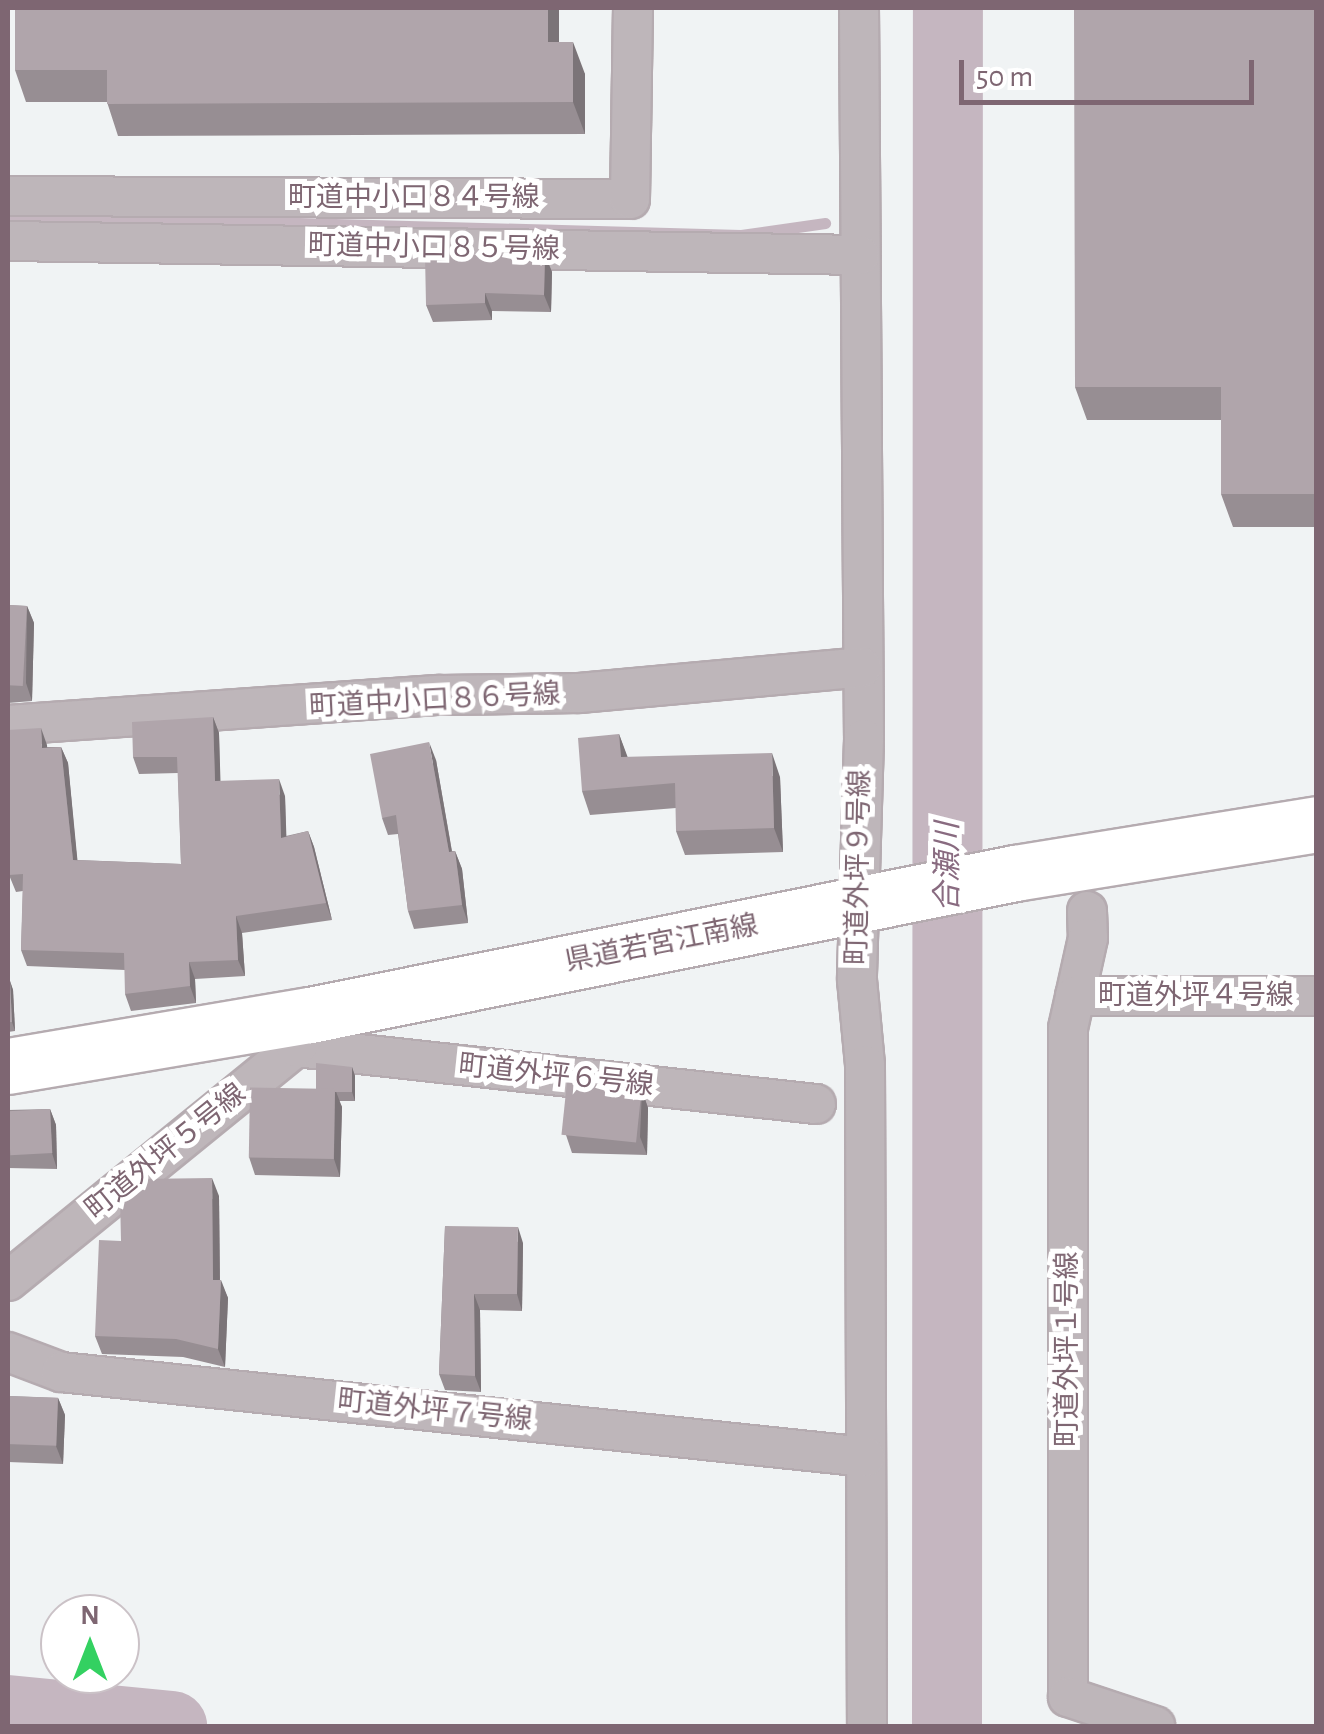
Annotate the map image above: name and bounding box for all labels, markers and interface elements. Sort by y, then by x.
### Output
scale bar [964,40,1259,102]
text: 50 m [976,62,1033,92]
street label: 町道中小口８４号線 [288,181,540,215]
street label: 町道中小口８５号線 [308,229,560,267]
street label: 町道中小口８６号線 [308,678,562,724]
street label: 町道外坪９号線 [840,769,878,965]
water label: 合瀬川 [930,822,966,912]
street label: 県道若宮江南線 [563,909,761,979]
street label: 町道外坪４号線 [1098,979,1294,1013]
street label: 町道外坪６号線 [457,1049,655,1103]
street label: 町道外坪５号線 [79,1077,253,1227]
street label: 町道外坪１号線 [1051,1251,1085,1447]
street label: 町道外坪７号線 [336,1384,534,1438]
north arrow [40,1594,140,1694]
text: N [80,1602,100,1630]

